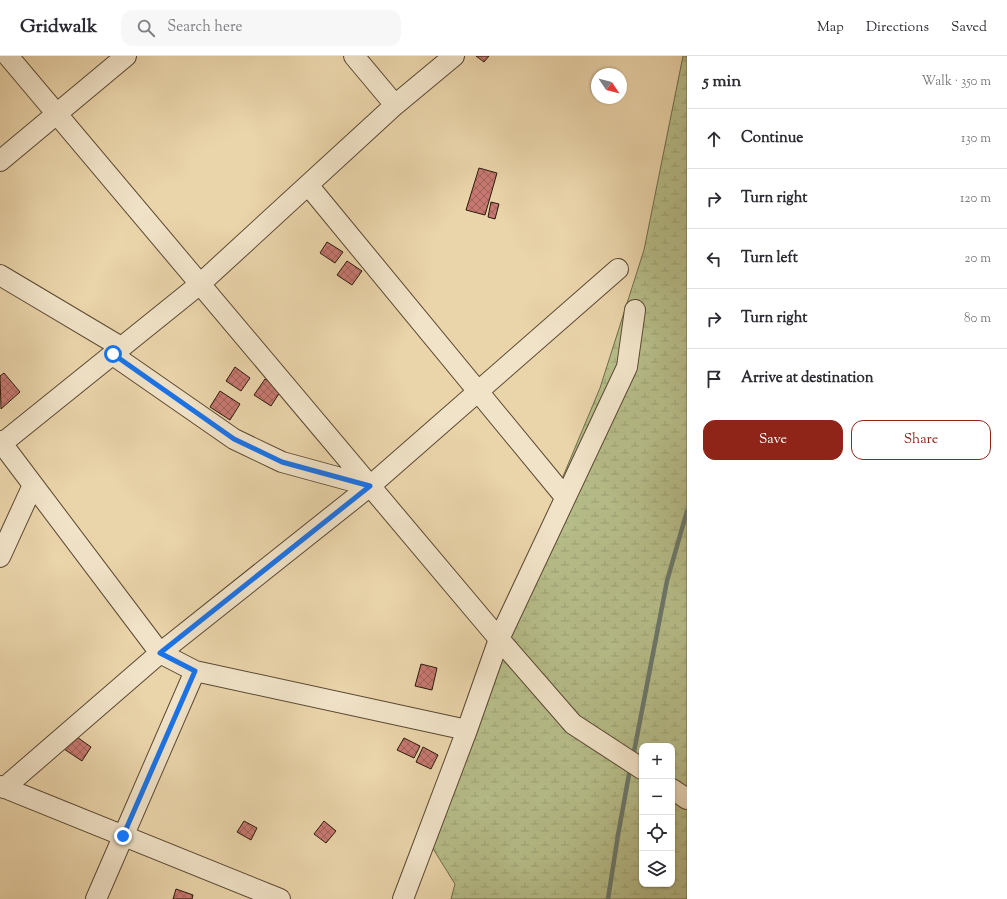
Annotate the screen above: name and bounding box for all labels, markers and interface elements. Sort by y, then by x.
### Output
search box [121,10,401,46]
text: Gridwalk [20,14,97,41]
icon: search [135,17,157,39]
text: Search here [167,17,243,38]
text: Map [817,18,844,38]
text: Directions [866,18,929,38]
text: Saved [951,18,987,38]
north arrow [591,68,627,104]
text: 5 min [703,70,741,94]
text: Walk · 350 m [922,73,991,91]
icon: ahead [703,128,725,150]
text: Continue [741,128,803,149]
text: 130 m [961,130,991,148]
icon: right [703,188,725,210]
text: Turn right [741,188,807,209]
text: 120 m [960,190,991,208]
icon: left [703,248,725,270]
text: Turn left [741,248,798,269]
text: 20 m [965,250,991,268]
icon: right [703,308,725,330]
text: Turn right [741,308,807,329]
text: 80 m [964,310,991,328]
route start [104,345,122,363]
icon: arrive [703,368,725,390]
text: Arrive at destination [741,368,874,389]
button: Save [703,420,843,460]
button: Share [851,420,991,460]
map controls [639,743,675,887]
button: + [639,743,675,779]
button: − [639,779,675,815]
button: locate [639,815,675,851]
route end [114,827,132,845]
button: layers [639,851,675,887]

